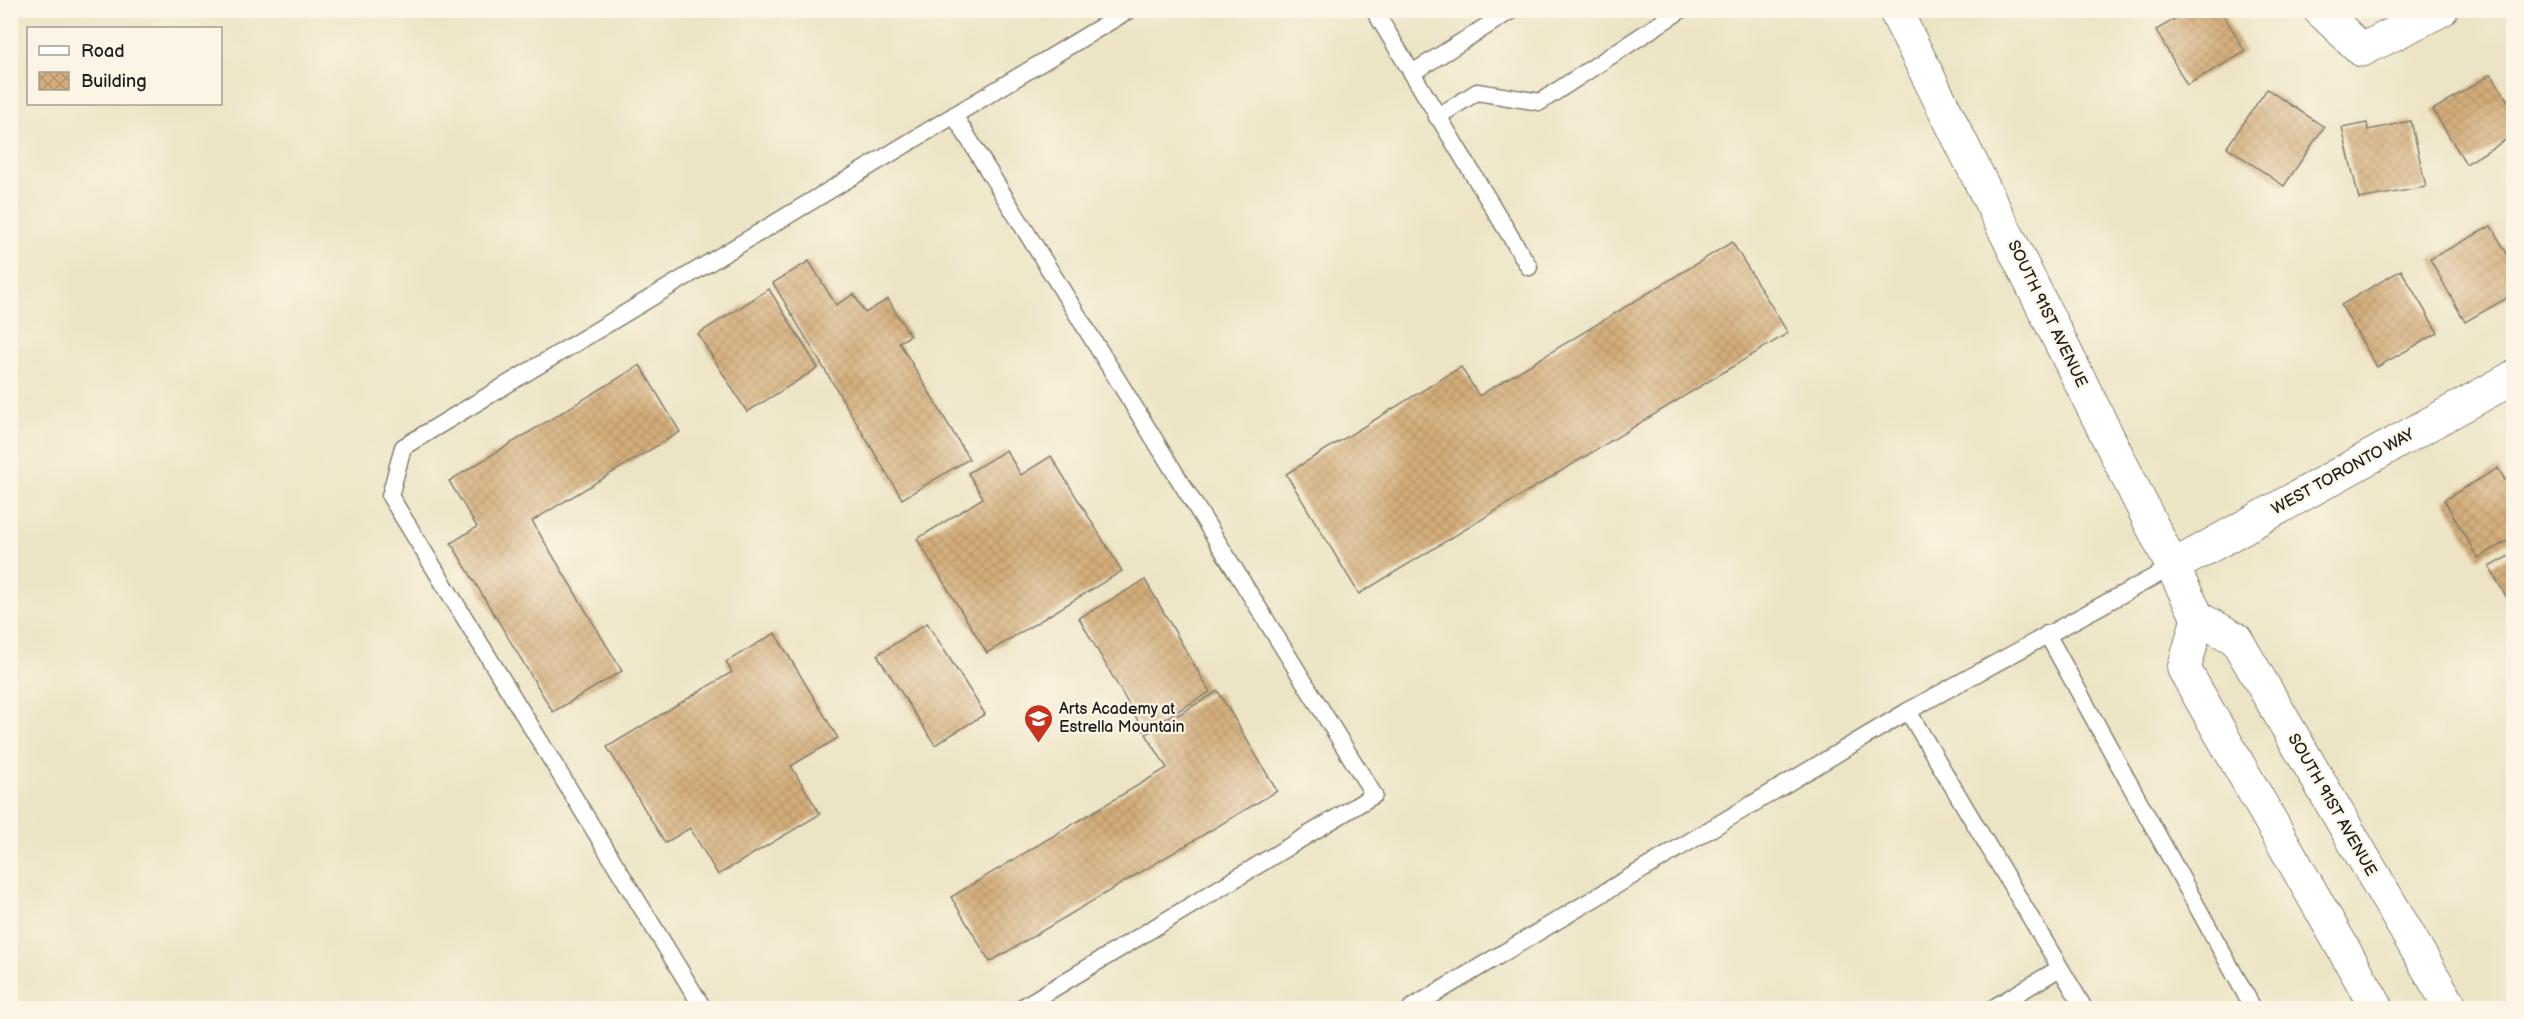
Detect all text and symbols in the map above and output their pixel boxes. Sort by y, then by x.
legend [27,27,222,105]
text: Road [81,41,125,62]
text: Building [81,71,147,92]
street label: SOUTH 91ST AVENUE [2003,237,2091,391]
street label: WEST TORONTO WAY [2269,425,2418,519]
place label: Arts Academy at Estrella Mountain [1059,700,1185,737]
school or university icon: Arts Academy at Estrella Mountain [1022,702,1054,744]
street label: SOUTH 91ST AVENUE [2283,730,2381,880]

